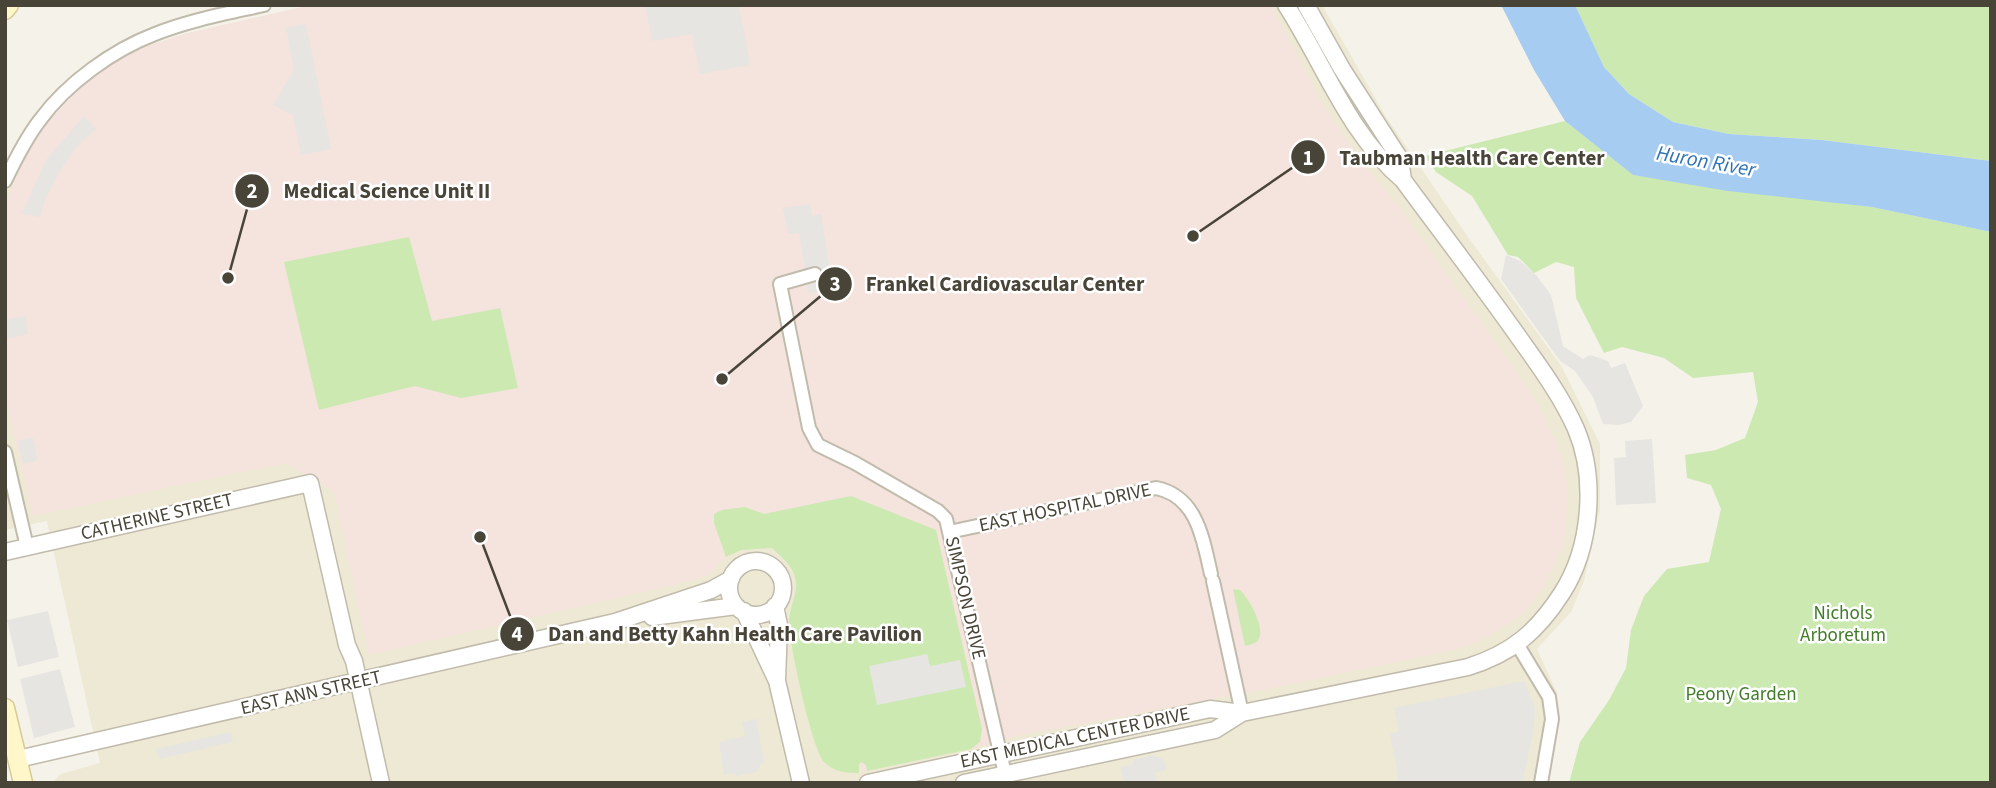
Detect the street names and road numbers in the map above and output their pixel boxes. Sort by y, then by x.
street label: EAST HOSPITAL DRIVE [977,477,1153,539]
street label: CATHERINE STREET [78,486,236,548]
street label: SIMPSON DRIVE [938,534,992,662]
street label: EAST ANN STREET [238,664,384,722]
street label: EAST MEDICAL CENTER DRIVE [958,700,1192,776]

